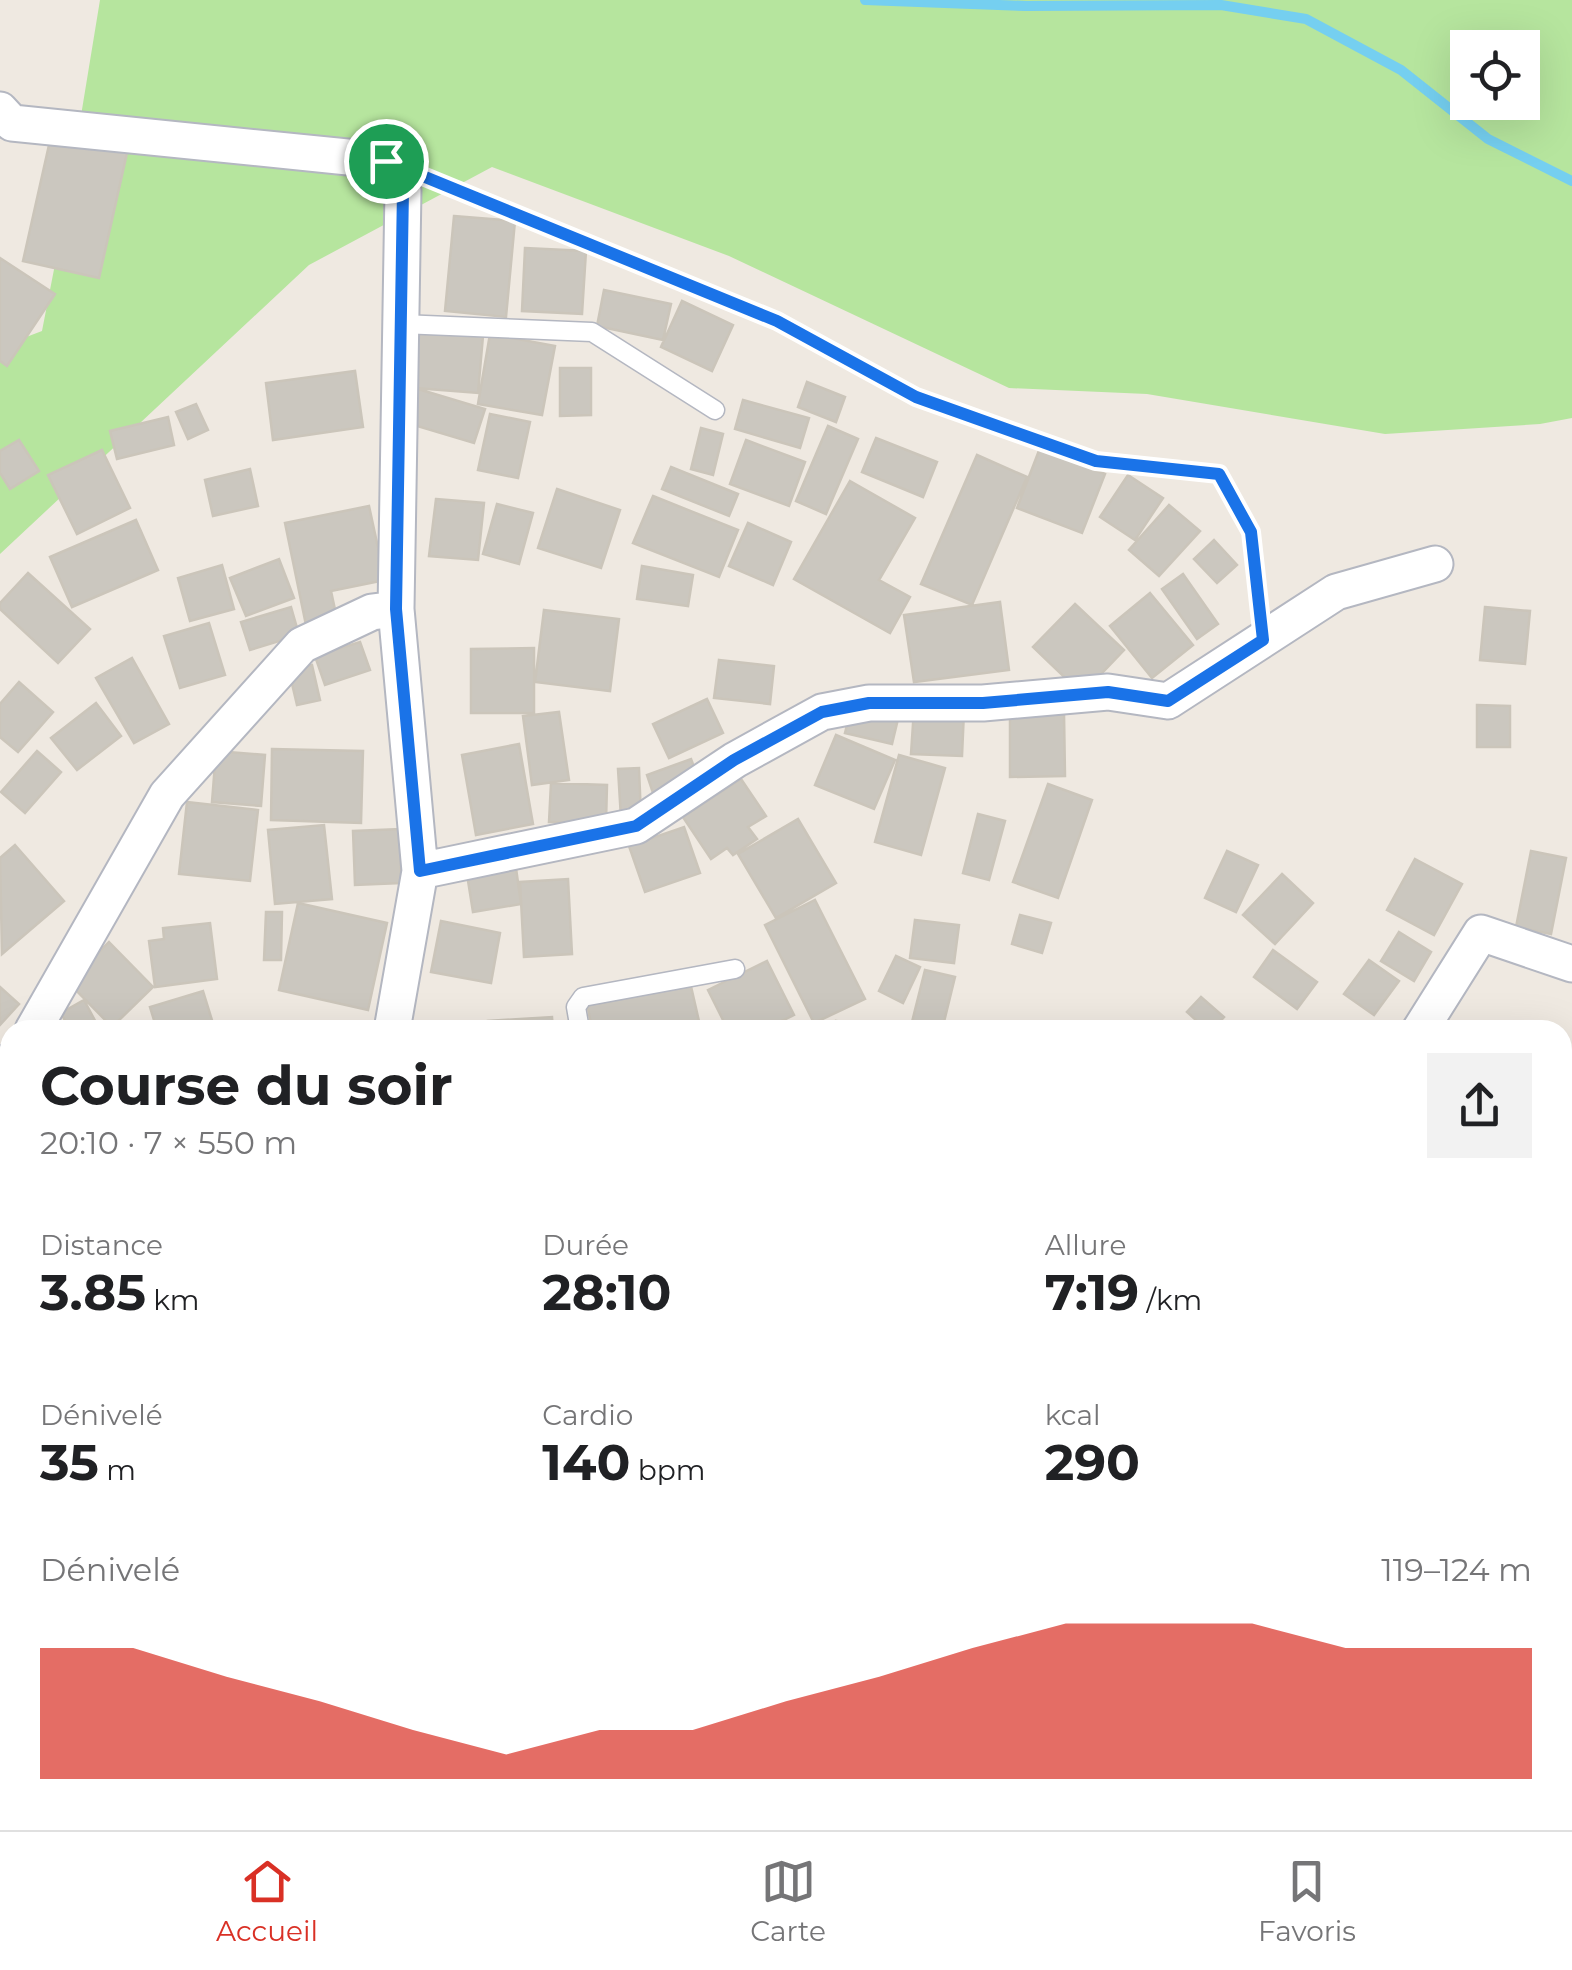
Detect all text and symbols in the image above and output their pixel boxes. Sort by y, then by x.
map controls [1450,30,1540,120]
button: locate [1450,30,1540,120]
pin [344,119,429,204]
icon: arrive [359,134,414,189]
text: Course du soir [40,1052,453,1119]
button: share [1427,1053,1532,1158]
text: 20:10 · 7 × 550 m [40,1123,297,1162]
text: Distance [40,1228,163,1262]
text: Durée [542,1228,629,1262]
text: Allure [1045,1228,1126,1262]
text: 3.85 [40,1262,146,1323]
text: 28:10 [542,1262,671,1323]
text: 7:19 [1045,1262,1139,1323]
text: km [146,1283,200,1317]
text: /km [1139,1283,1202,1317]
text: Dénivelé [40,1398,163,1432]
text: Cardio [542,1398,633,1432]
text: kcal [1045,1398,1101,1432]
text: 35 [40,1432,99,1493]
text: 140 [542,1432,630,1493]
text: 290 [1045,1432,1140,1493]
text: m [99,1453,136,1487]
text: bpm [630,1453,705,1487]
text: Dénivelé [40,1550,180,1589]
text: 119–124 m [1381,1550,1532,1589]
tab: Accueil [216,1854,318,1948]
tab: Carte [750,1854,826,1948]
tab: Favoris [1258,1854,1356,1948]

